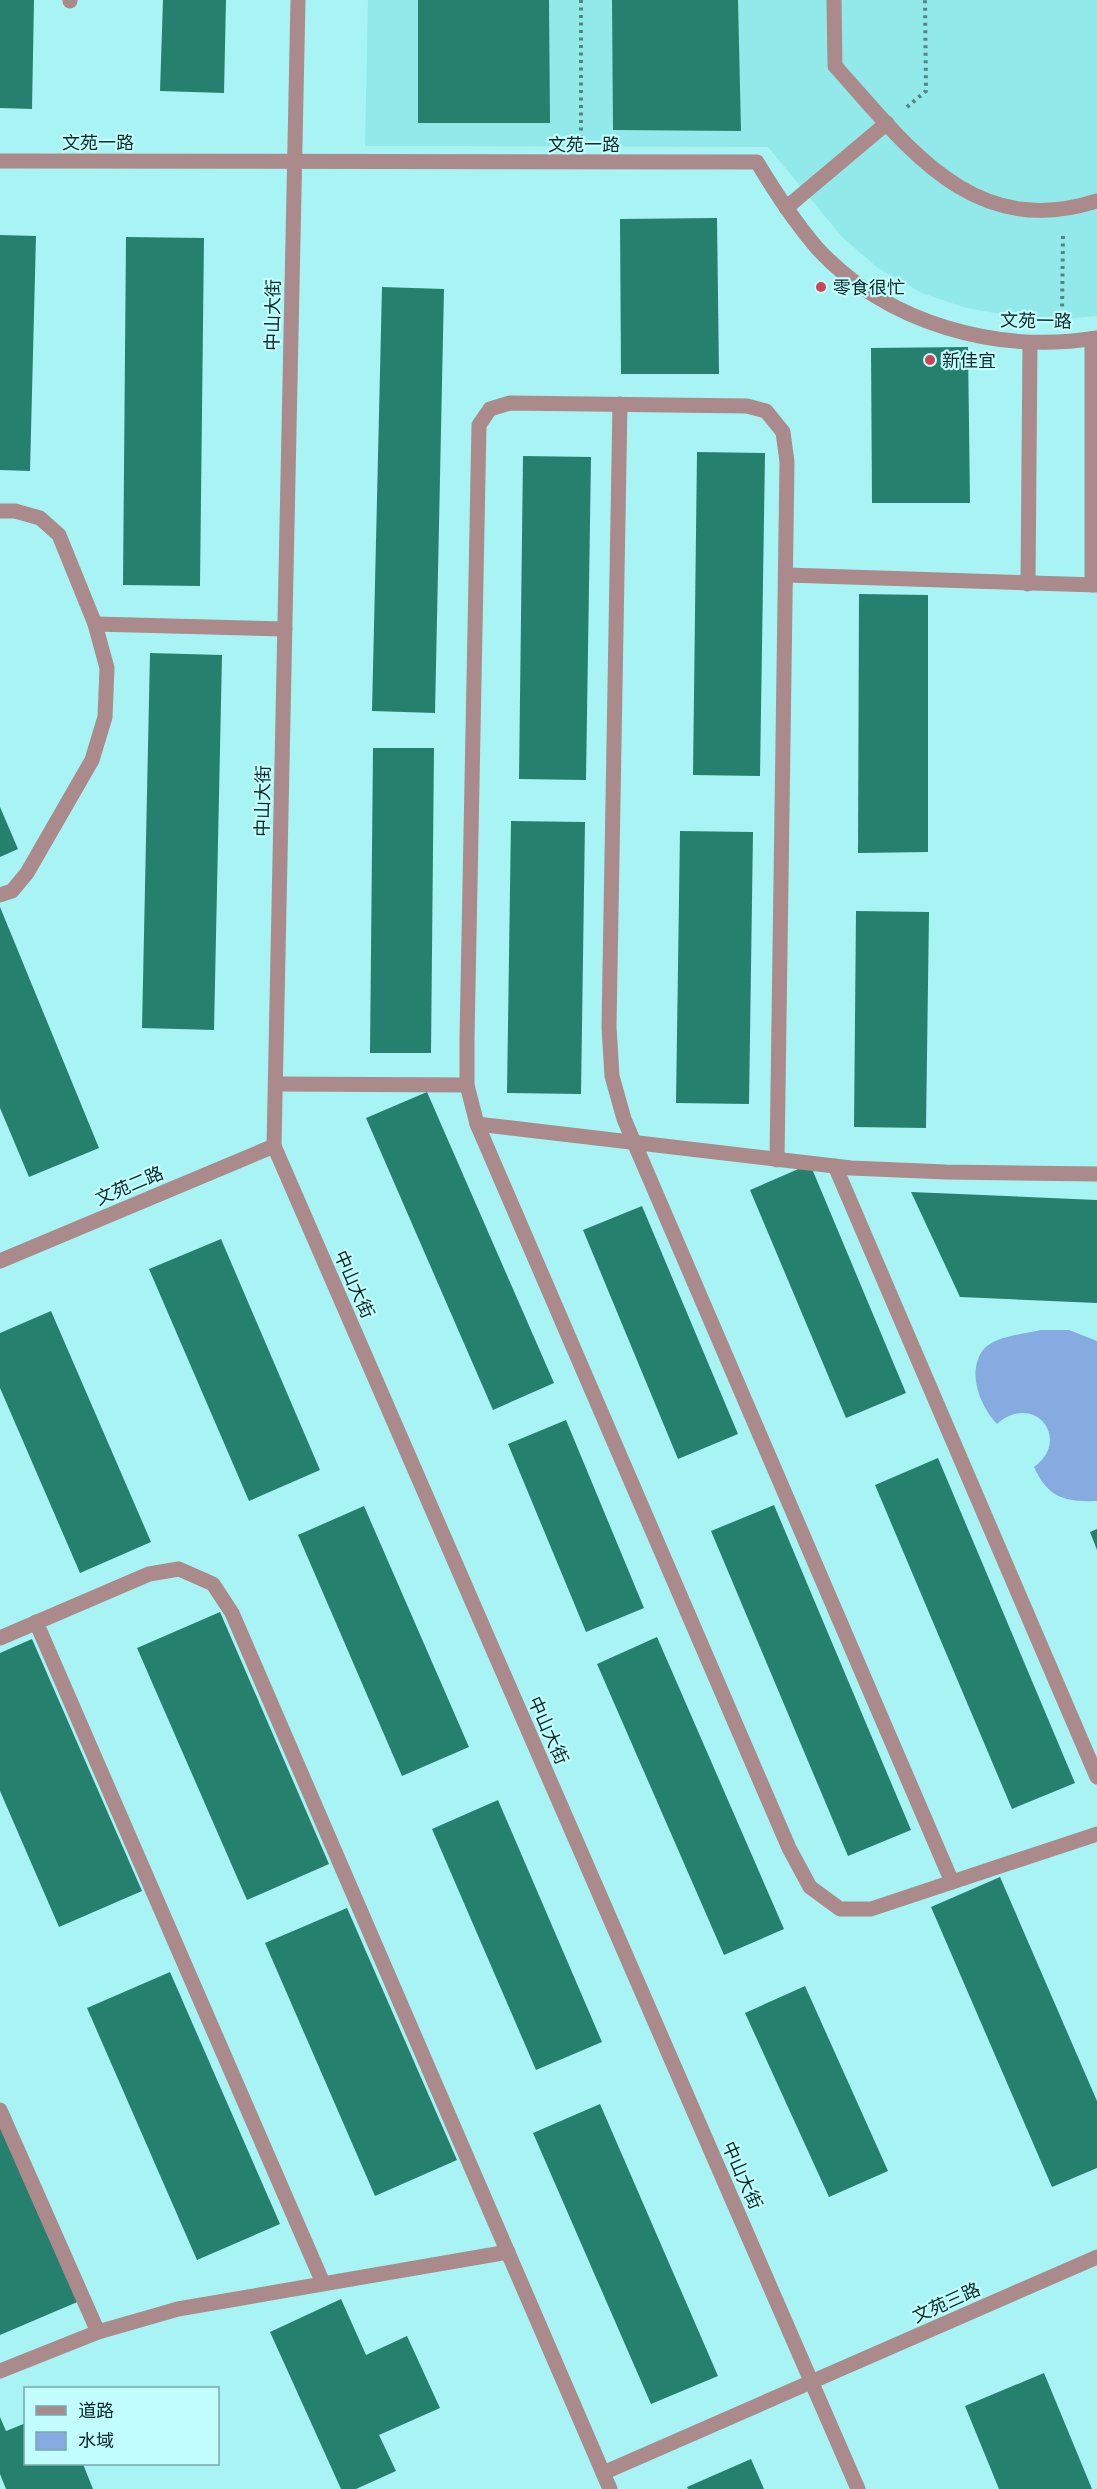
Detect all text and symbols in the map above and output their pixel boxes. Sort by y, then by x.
street label: 文苑一路 [62,132,134,152]
street label: 文苑一路 [548,134,620,154]
place label: 零食很忙 [833,277,905,297]
street label: 中山大街 [261,279,283,351]
marker: 零食很忙 [814,280,828,294]
street label: 文苑一路 [1000,309,1072,331]
place label: 新佳宜 [942,350,996,370]
marker: 新佳宜 [923,353,937,367]
street label: 中山大街 [251,765,273,837]
street label: 文苑二路 [92,1162,166,1208]
street label: 中山大街 [331,1247,379,1321]
street label: 中山大街 [525,1693,573,1767]
street label: 中山大街 [719,2138,767,2212]
street label: 文苑三路 [909,2278,983,2326]
legend [24,2387,219,2465]
text: 道路 [78,2400,114,2420]
text: 水域 [78,2430,114,2450]

